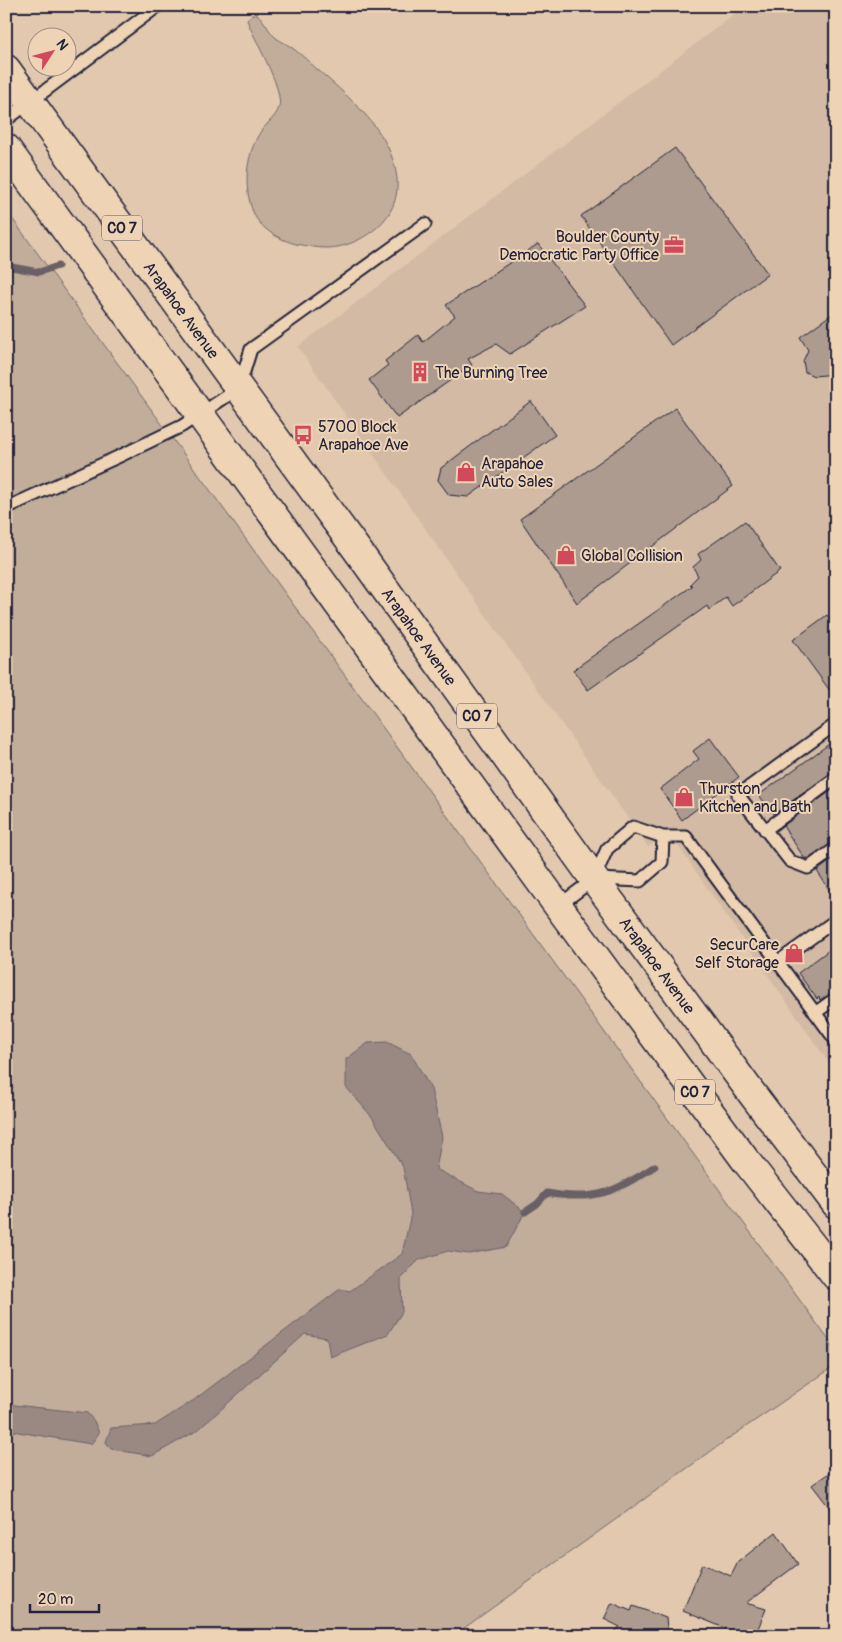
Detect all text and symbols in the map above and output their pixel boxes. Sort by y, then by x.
north arrow [28,28,78,78]
text: N [52,36,72,53]
road number: CO 7 [102,216,142,240]
place label: Boulder County Democratic Party Office [499,227,659,265]
office icon: Boulder County Democratic Party Office [663,234,685,256]
street label: Arapahoe Avenue [139,258,223,363]
building icon: The Burning Tree [409,361,431,383]
place label: The Burning Tree [435,363,548,383]
place label: 5700 Block Arapahoe Ave [318,417,409,455]
bus stop icon: 5700 Block Arapahoe Ave [292,424,314,446]
place label: Arapahoe Auto Sales [481,454,553,492]
shop icon: Arapahoe Auto Sales [455,461,477,483]
shop icon: Global Collision [555,544,577,566]
place label: Global Collision [581,546,683,566]
street label: Arapahoe Avenue [377,584,460,690]
road number: CO 7 [457,704,497,728]
place label: Thurston Kitchen and Bath [699,779,811,817]
shop icon: Thurston Kitchen and Bath [673,786,695,808]
street label: Arapahoe Avenue [614,913,699,1018]
place label: SecurCare Self Storage [695,935,779,973]
shop icon: SecurCare Self Storage [783,942,805,964]
road number: CO 7 [675,1080,715,1104]
scale bar [30,1582,99,1614]
text: 20 m [38,1590,73,1609]

